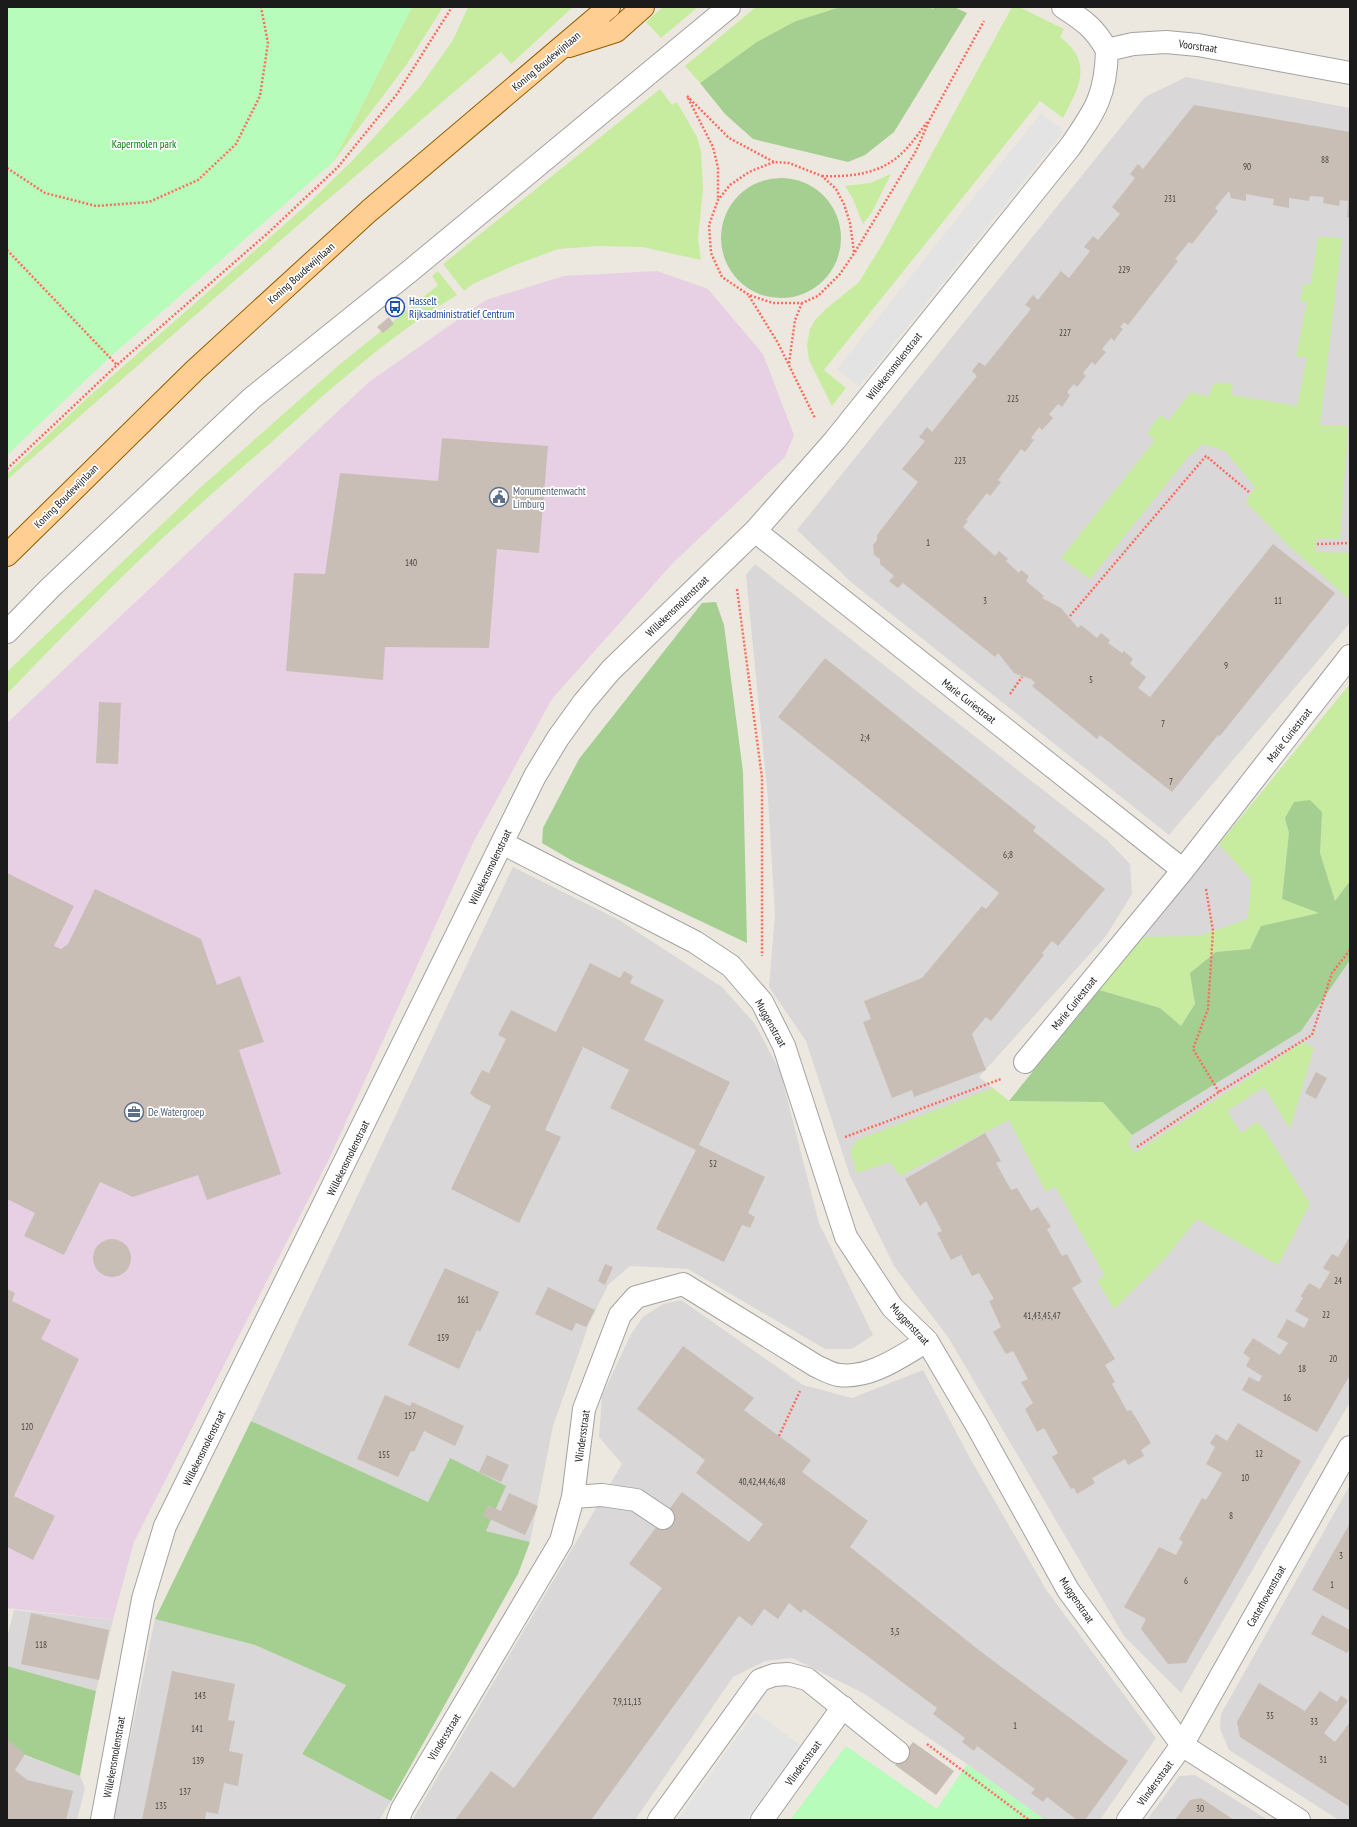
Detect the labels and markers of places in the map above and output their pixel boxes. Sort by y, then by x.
place label: Hasselt Rijksadministratief Centrum [409,294,514,321]
bus stop icon: Hasselt Rijksadministratief Centrum [384,296,406,318]
place label: Monumentenwacht Limburg [513,484,586,511]
public building icon: Monumentenwacht Limburg [488,486,510,508]
office icon: De Watergroep [123,1101,145,1123]
place label: De Watergroep [148,1105,204,1119]

